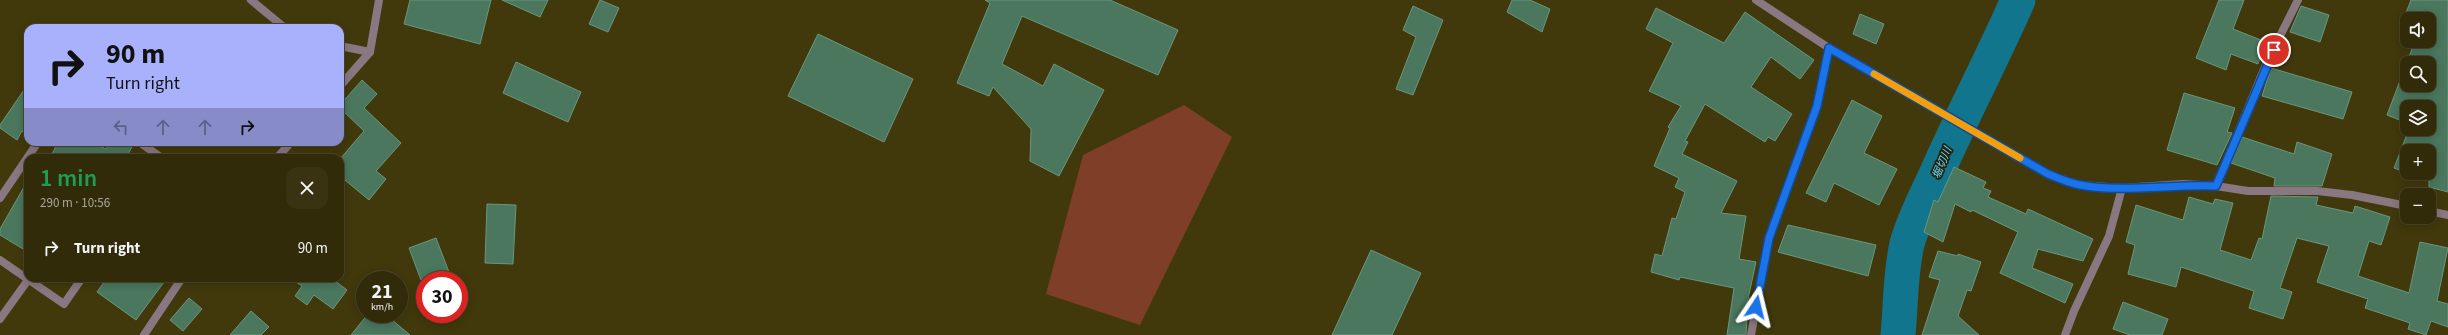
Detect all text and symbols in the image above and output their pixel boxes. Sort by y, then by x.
map controls [2400,12,2436,224]
button: sound [2400,12,2436,48]
pin [2257,33,2291,67]
text: 90 m [106,34,165,74]
icon: arrive [2263,39,2285,61]
icon: right [40,40,92,92]
button: search [2400,56,2436,92]
text: Turn right [106,71,180,96]
button: layers [2400,100,2436,136]
icon: left [110,116,132,138]
icon: ahead [152,116,174,138]
icon: ahead [194,116,216,138]
icon: right [236,116,258,138]
water label: 堀切川 [1929,144,1956,181]
button: + [2400,144,2436,180]
text: 1 min [40,161,97,196]
button: close [286,167,328,209]
button: − [2400,188,2436,224]
text: 290 m · 10:56 [40,194,110,212]
icon: right [40,237,62,259]
text: Turn right [74,238,140,259]
text: 90 m [298,238,328,259]
speed limit sign: 30 [416,271,468,323]
text: 21 [371,278,393,306]
position arrow [1735,286,1777,328]
text: km/h [371,300,393,314]

